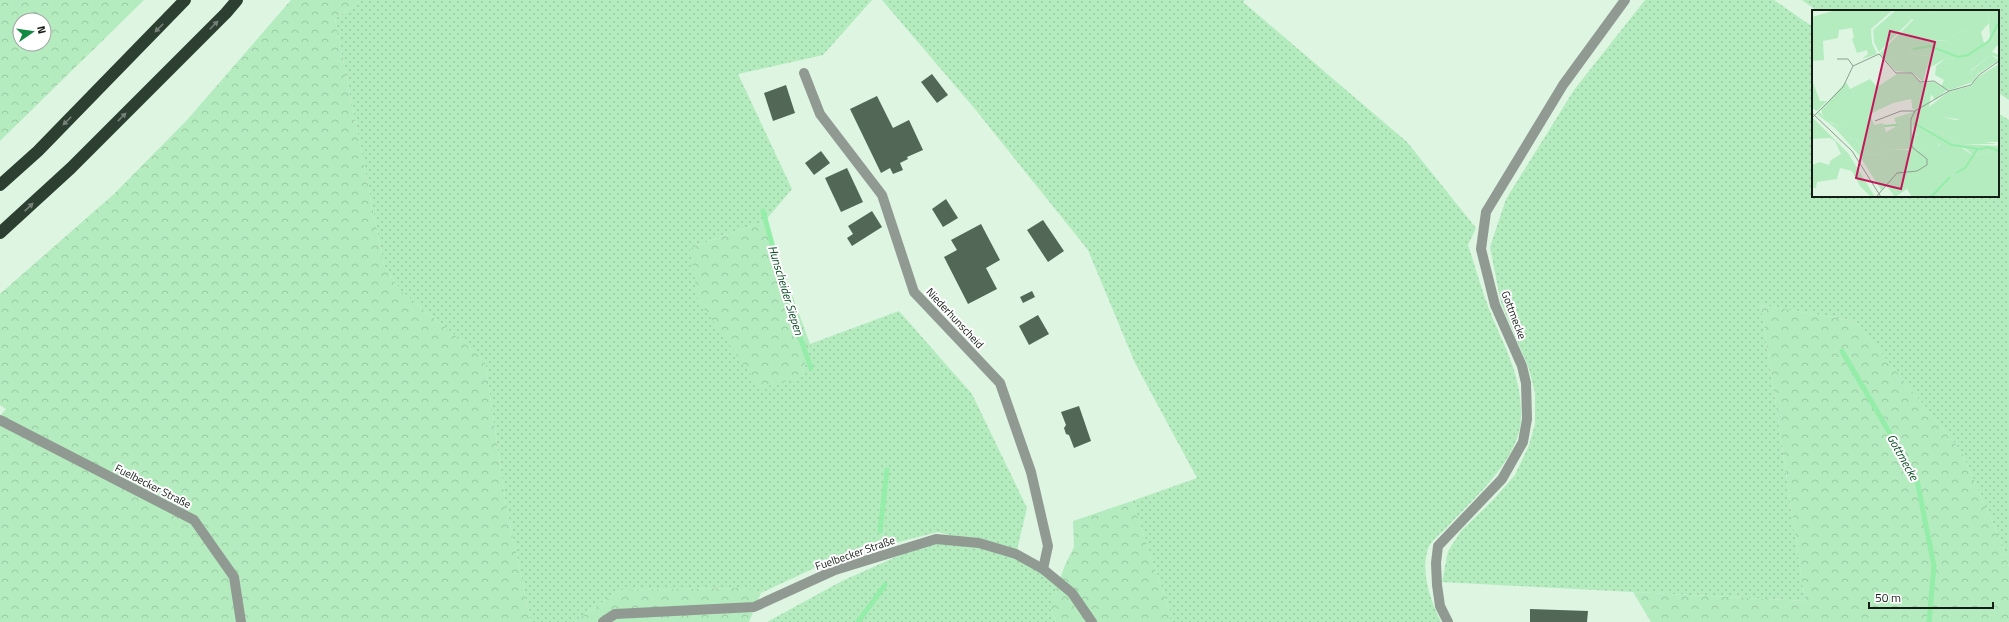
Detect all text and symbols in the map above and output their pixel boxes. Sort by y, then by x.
inset map [1812,10,1999,197]
north arrow [12,12,52,52]
one-way arrow [209,20,219,30]
one-way arrow [154,23,163,33]
text: N [33,24,50,35]
one-way arrow [117,112,127,121]
one-way arrow [62,116,72,126]
one-way arrow [23,202,34,211]
water label: Hunscheider Siepen [763,243,809,338]
street label: Niederhunscheid [923,284,988,352]
street label: Gottmecke [1497,289,1531,342]
water label: Gottmecke [1882,430,1924,485]
street label: Fuelbecker Straße [112,460,194,512]
street label: Fuelbecker Straße [813,532,897,574]
scale bar [1869,584,1993,610]
text: 50 m [1875,588,1901,607]

